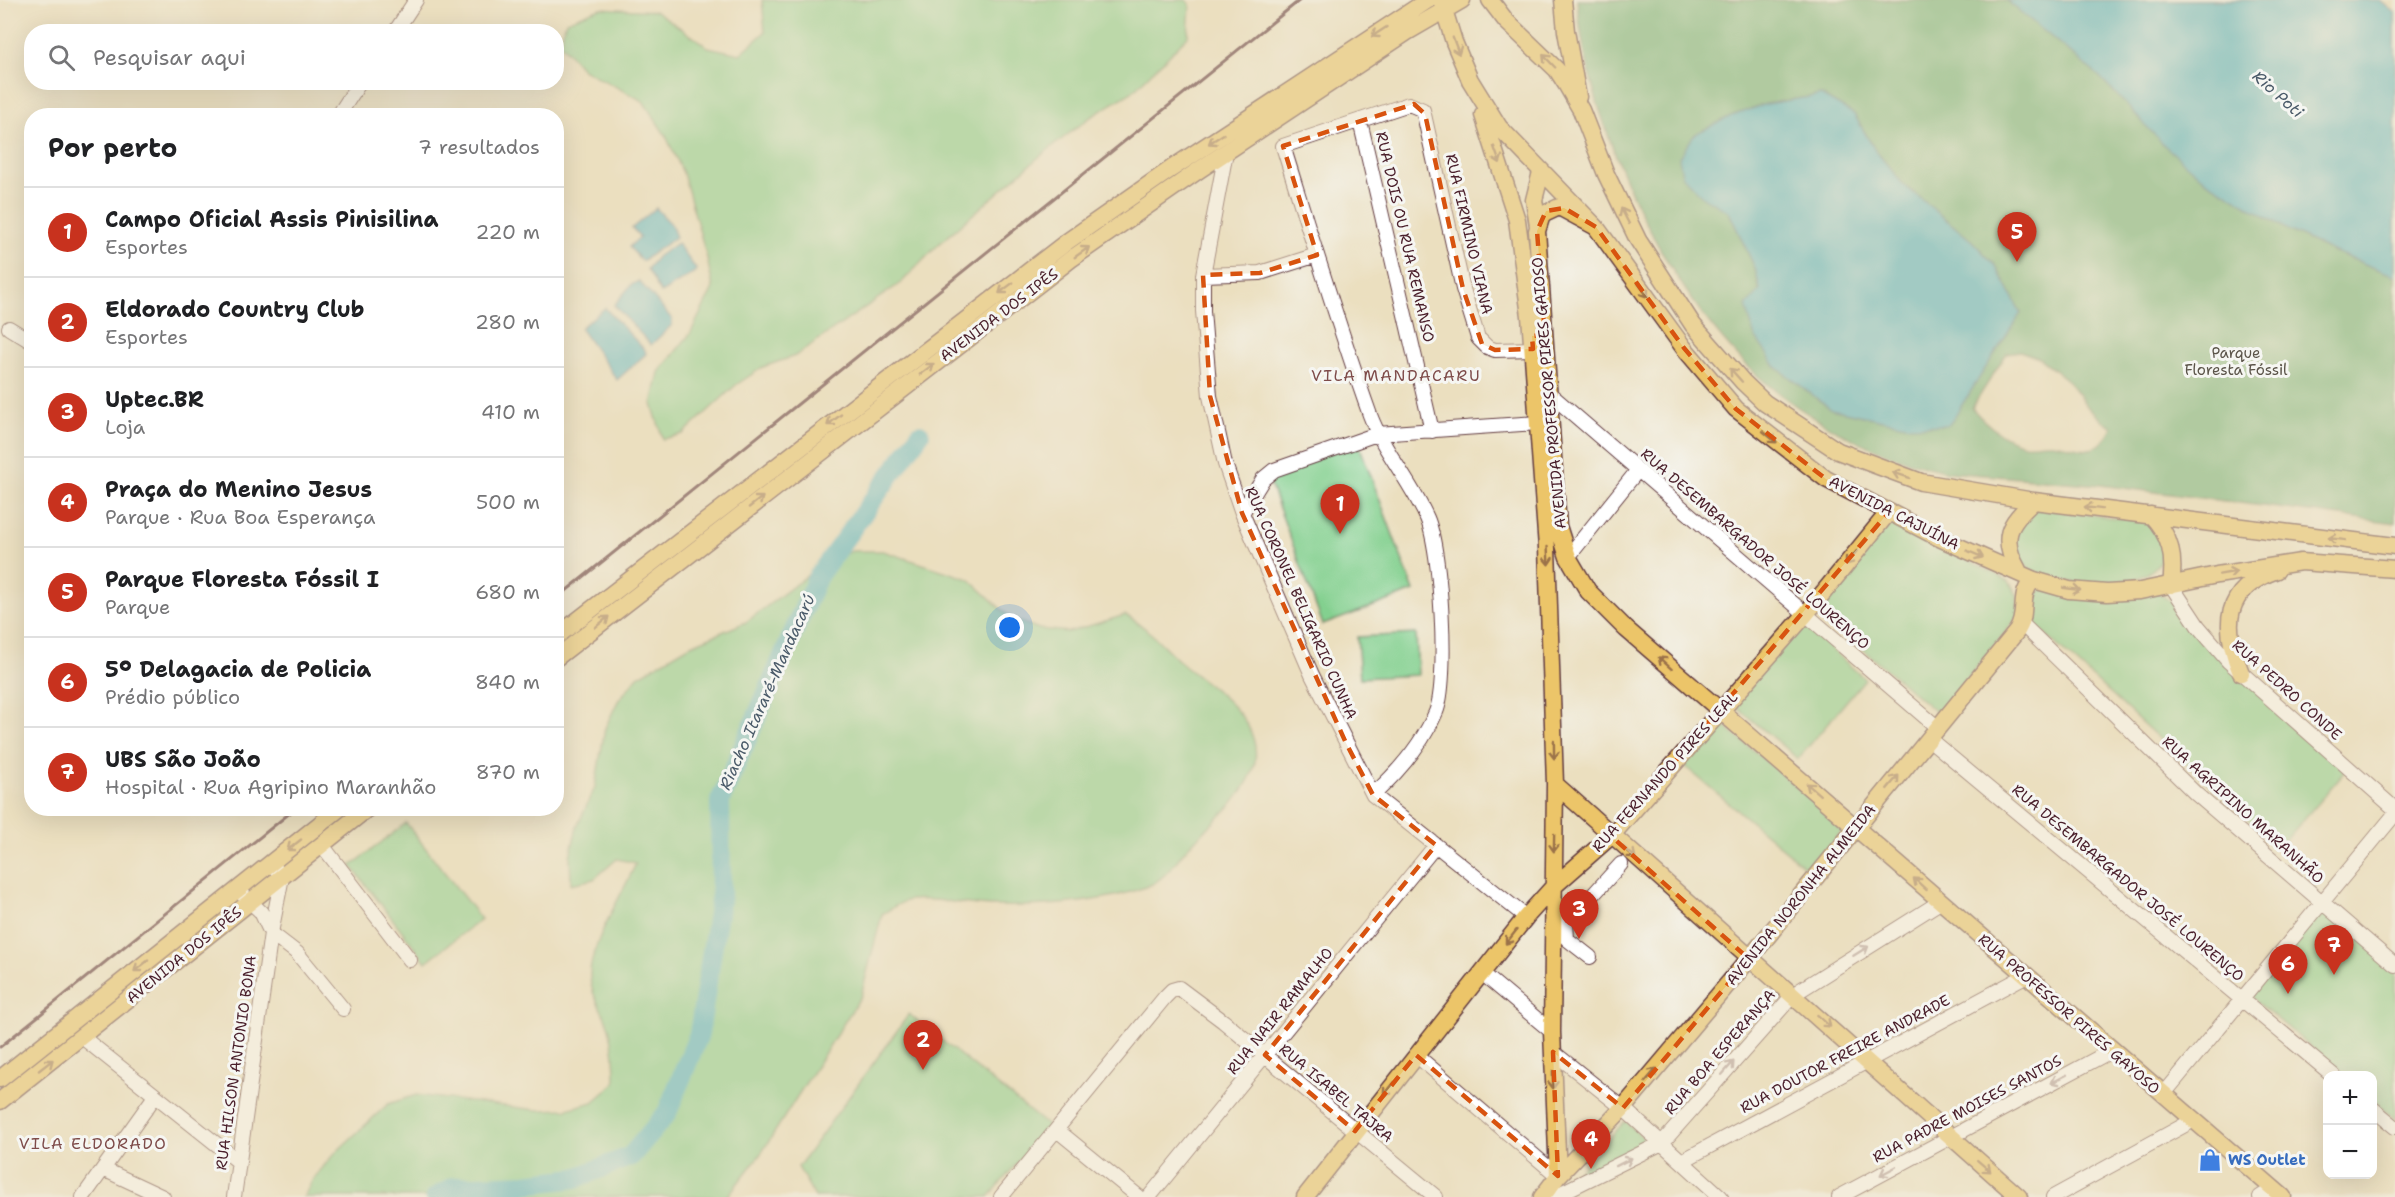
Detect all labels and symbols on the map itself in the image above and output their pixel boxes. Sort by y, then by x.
one-way arrow [1372,26,1388,38]
one-way arrow [1451,36,1462,55]
one-way arrow [1541,54,1556,69]
water label: Rio Poti [2248,66,2308,123]
street label: RUA DOIS OU RUA REMANSO [1371,130,1439,344]
one-way arrow [1209,133,1225,145]
one-way arrow [1492,145,1503,164]
street label: RUA FIRMINO VIANA [1441,152,1497,316]
one-way arrow [1619,207,1630,225]
pin: 5 [1998,212,2036,262]
one-way arrow [1074,246,1090,258]
street label: AVENIDA PROFESSOR PIRES GAIOSO [1527,256,1571,530]
street label: AVENIDA DOS IPÊS [935,263,1062,366]
one-way arrow [998,282,1014,294]
one-way arrow [1637,282,1649,298]
park label: Parque Floresta Fóssil [2184,343,2288,380]
one-way arrow [918,363,934,376]
district label: VILA MANDACARU [1311,365,1481,386]
one-way arrow [1729,368,1743,383]
one-way arrow [827,413,843,426]
one-way arrow [1762,431,1778,444]
street label: RUA DESEMBARGADOR JOSÉ LOURENÇO [1636,443,1874,654]
one-way arrow [1892,469,1911,480]
street label: AVENIDA CAJUÍNA [1825,471,1963,555]
street label: RUA CORONEL BELIGARIO CUNHA [1240,483,1362,723]
pin: 1 [1320,484,1360,534]
one-way arrow [748,495,764,508]
one-way arrow [2083,502,2103,513]
one-way arrow [2328,533,2347,544]
one-way arrow [1542,545,1553,565]
one-way arrow [1966,548,1984,560]
one-way arrow [1845,550,1858,566]
one-way arrow [2218,567,2237,578]
one-way arrow [2062,584,2082,595]
water label: Riacho Itararé-Mandacarú [714,591,820,793]
your location [995,613,1024,642]
one-way arrow [594,615,610,628]
street label: RUA PEDRO CONDE [2228,635,2346,745]
one-way arrow [1658,656,1673,670]
street label: RUA FERNANDO PIRES LEAL [1588,688,1742,856]
street label: RUA AGRIPINO MARANHÃO [2158,730,2329,888]
one-way arrow [1548,740,1560,760]
one-way arrow [1887,774,1900,790]
street label: RUA DESEMBARGADOR JOSÉ LOURENÇO [2008,779,2249,986]
one-way arrow [1805,783,1821,796]
street label: AVENIDA NORONHA ALMEIDA [1722,800,1880,990]
one-way arrow [1548,832,1559,852]
one-way arrow [287,838,303,851]
one-way arrow [1621,845,1636,859]
one-way arrow [1913,877,1928,891]
pin: 3 [1560,890,1598,939]
street label: AVENIDA DOS IPÊS [121,901,246,1008]
pin: 7 [2314,926,2354,975]
one-way arrow [1504,928,1517,944]
street label: RUA PROFESSOR PIRES GAYOSO [1974,929,2164,1099]
street label: RUA NAIR RAMALHO [1223,943,1337,1079]
pin: 6 [2268,944,2308,994]
one-way arrow [1852,945,1869,957]
street label: RUA HILSON ANTONIO BONA [211,954,261,1172]
one-way arrow [134,959,150,972]
street label: RUA BOA ESPERANÇA [1660,985,1780,1119]
street label: RUA DOUTOR FREIRE ANDRADE [1737,990,1953,1118]
one-way arrow [1816,1014,1831,1028]
pin: 2 [904,1020,942,1070]
street label: RUA ISABEL TAJRA [1275,1039,1397,1147]
street label: RUA PADRE MOISES SANTOS [1869,1051,2065,1167]
one-way arrow [38,1059,54,1072]
one-way arrow [1721,1061,1735,1076]
one-way arrow [1644,1067,1657,1083]
one-way arrow [1548,1069,1559,1089]
one-way arrow [2051,1074,2069,1085]
one-way arrow [1383,1081,1396,1097]
pin: 4 [1572,1120,1610,1169]
district label: VILA ELDORADO [19,1133,167,1154]
shop icon: WS Outlet [2197,1147,2223,1173]
place label: WS Outlet [2228,1150,2306,1170]
one-way arrow [1615,1156,1633,1168]
one-way arrow [1976,1159,1991,1173]
one-way arrow [1879,1166,1897,1177]

